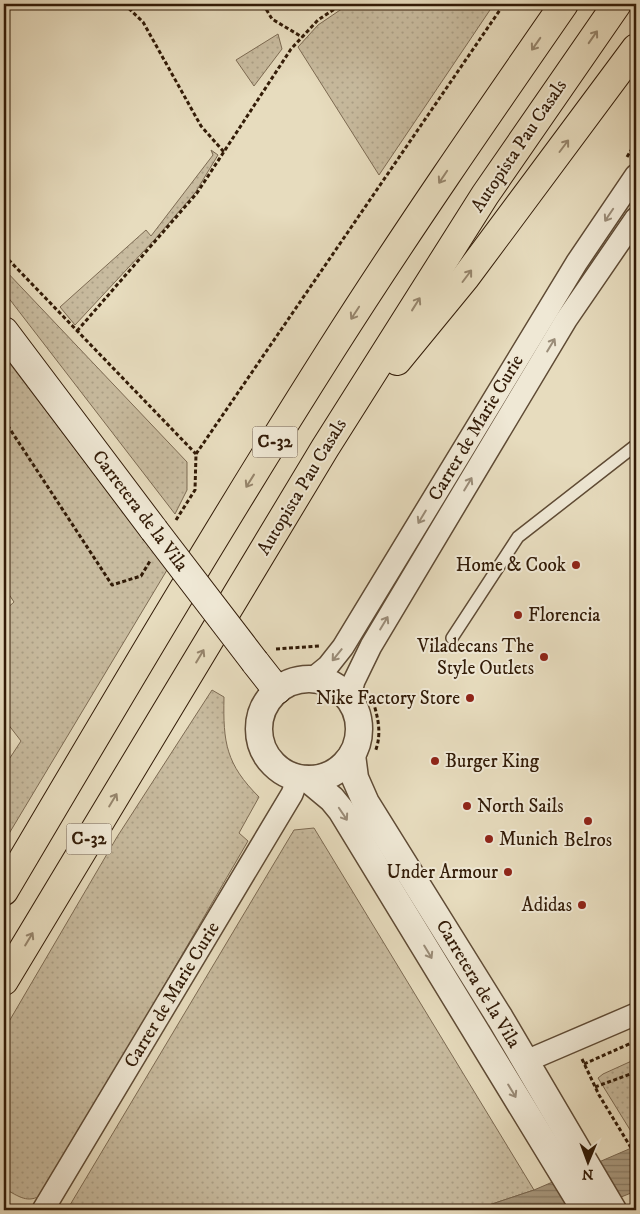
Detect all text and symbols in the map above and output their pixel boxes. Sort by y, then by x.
one-way arrow [588,30,598,44]
one-way arrow [531,37,541,51]
street label: Autopista Pau Casals [466,75,572,217]
one-way arrow [559,139,569,153]
one-way arrow [438,170,448,184]
one-way arrow [604,208,614,222]
one-way arrow [462,269,472,283]
one-way arrow [411,297,421,311]
one-way arrow [350,306,360,320]
one-way arrow [547,338,557,352]
street label: Carrer de Marie Curie [423,351,529,505]
street label: Autopista Pau Casals [252,415,352,559]
road number: C-32 [252,427,298,458]
street label: Carretera de la Vila [87,446,193,576]
one-way arrow [245,473,255,487]
one-way arrow [463,478,473,492]
one-way arrow [416,509,426,523]
place label: Home & Cook [456,554,567,577]
marker: Home & Cook [570,559,582,571]
place label: Florencia [528,604,600,627]
marker: Florencia [512,609,524,621]
one-way arrow [379,617,389,631]
place label: Viladecans The Style Outlets [416,635,534,680]
one-way arrow [331,648,342,661]
one-way arrow [195,649,205,663]
marker: Viladecans The Style Outlets [538,651,550,663]
place label: Nike Factory Store [316,687,460,710]
marker: Nike Factory Store [464,692,476,704]
place label: Burger King [445,750,540,773]
marker: Burger King [429,755,441,767]
one-way arrow [108,793,118,807]
place label: North Sails [477,795,564,818]
marker: North Sails [461,800,473,812]
one-way arrow [338,806,348,820]
marker: Belros [582,815,594,827]
road number: C-32 [66,824,112,854]
place label: Munich [499,828,558,851]
place label: Belros [564,829,612,852]
marker: Munich [483,833,495,845]
place label: Under Armour [387,861,498,884]
marker: Under Armour [502,866,514,878]
place label: Adidas [522,894,572,917]
marker: Adidas [576,899,588,911]
street label: Carretera de la Vila [431,916,525,1052]
street label: Carrer de Marie Curie [119,918,225,1072]
one-way arrow [24,933,34,947]
one-way arrow [423,944,433,958]
one-way arrow [508,1083,518,1097]
north arrow [562,1136,612,1186]
text: N [581,1165,594,1183]

